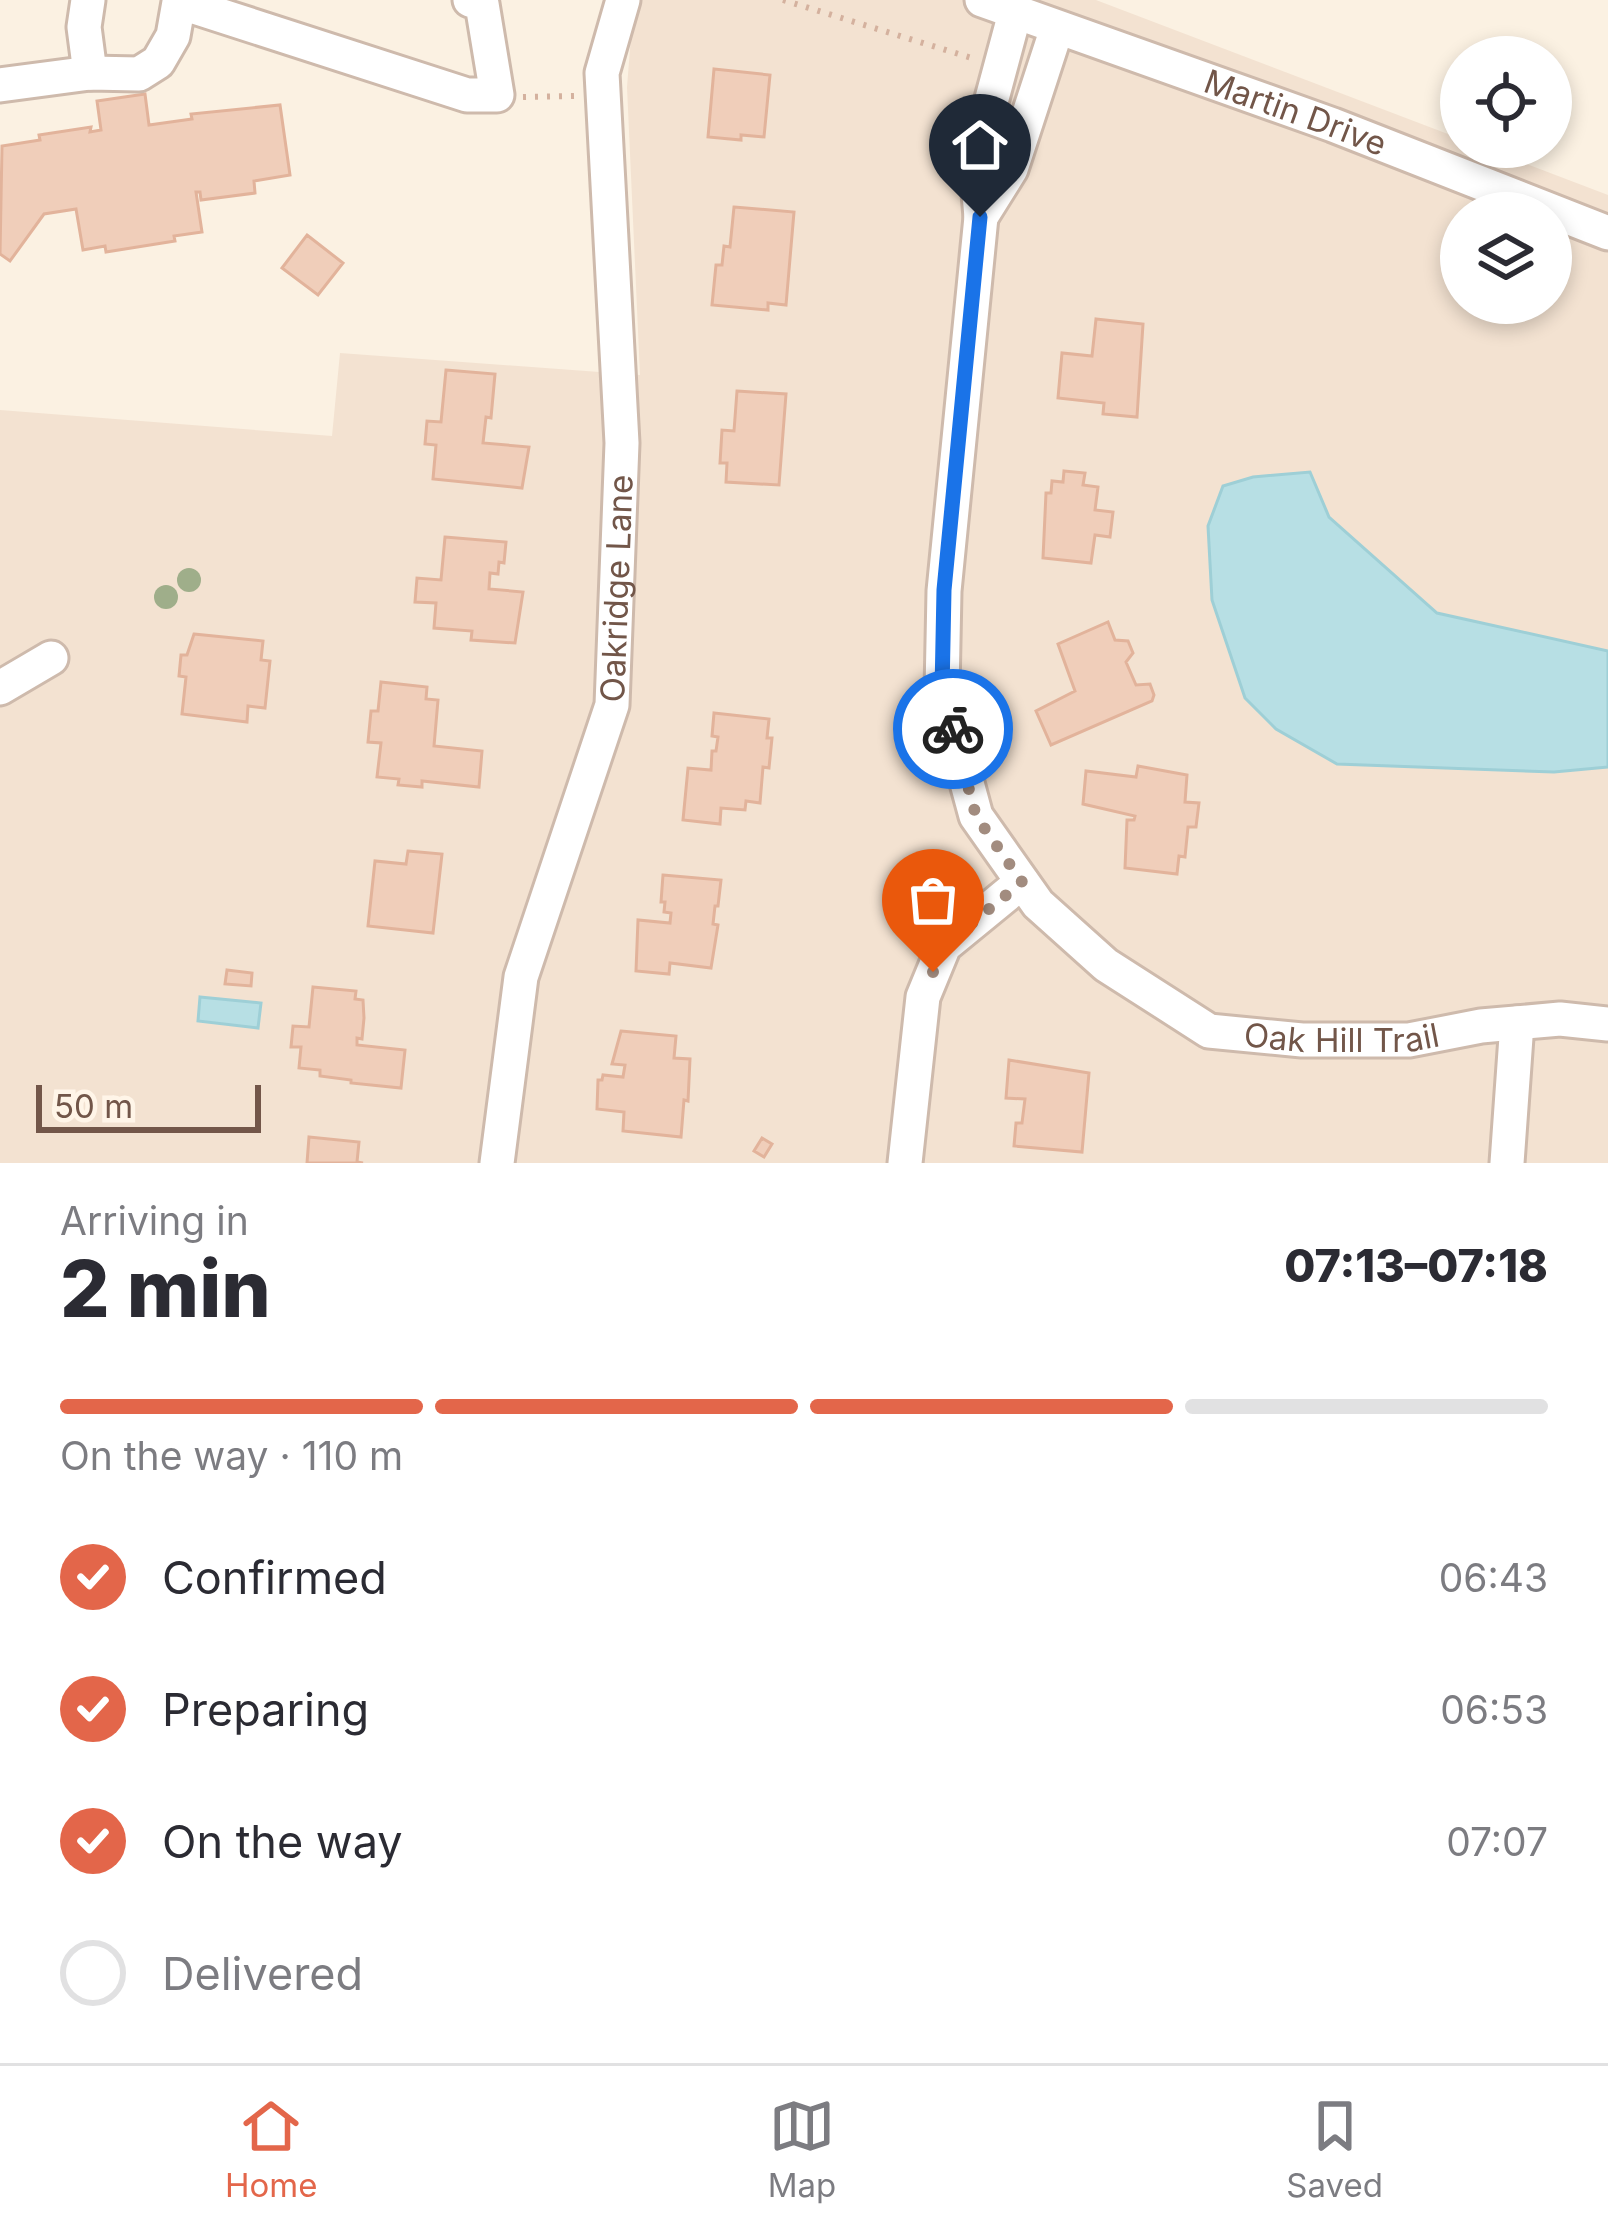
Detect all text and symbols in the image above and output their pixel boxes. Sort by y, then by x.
map controls [1440,36,1572,324]
button: locate [1440,36,1572,168]
street label: Martin Drive [1199,61,1392,164]
pin [929,94,1031,217]
icon: home [947,112,1013,178]
button: layers [1440,192,1572,324]
street label: Oakridge Lane [592,474,641,703]
courier [893,669,1013,789]
icon: bike [920,696,986,762]
pin [882,849,984,972]
icon: bag [900,867,966,933]
street label: Oak Hill Trail [1242,1014,1442,1060]
scale bar [36,1079,261,1132]
text: 50 m [54,1086,133,1126]
text: Arriving in [60,1197,249,1244]
text: 07:13–07:18 [1284,1238,1548,1293]
text: 2 min [60,1241,271,1336]
text: On the way · 110 m [60,1432,403,1479]
icon: check [60,1544,126,1610]
text: Confirmed [162,1550,387,1605]
text: 06:43 [1439,1554,1548,1601]
icon: check [60,1676,126,1742]
text: Preparing [162,1682,369,1737]
text: 06:53 [1440,1686,1548,1733]
icon: check [60,1808,126,1874]
text: On the way [162,1814,403,1869]
text: 07:07 [1446,1818,1548,1865]
text: Delivered [162,1946,363,2001]
tab: Home [225,2093,318,2205]
tab: Map [768,2093,836,2205]
tab: Saved [1286,2093,1383,2205]

